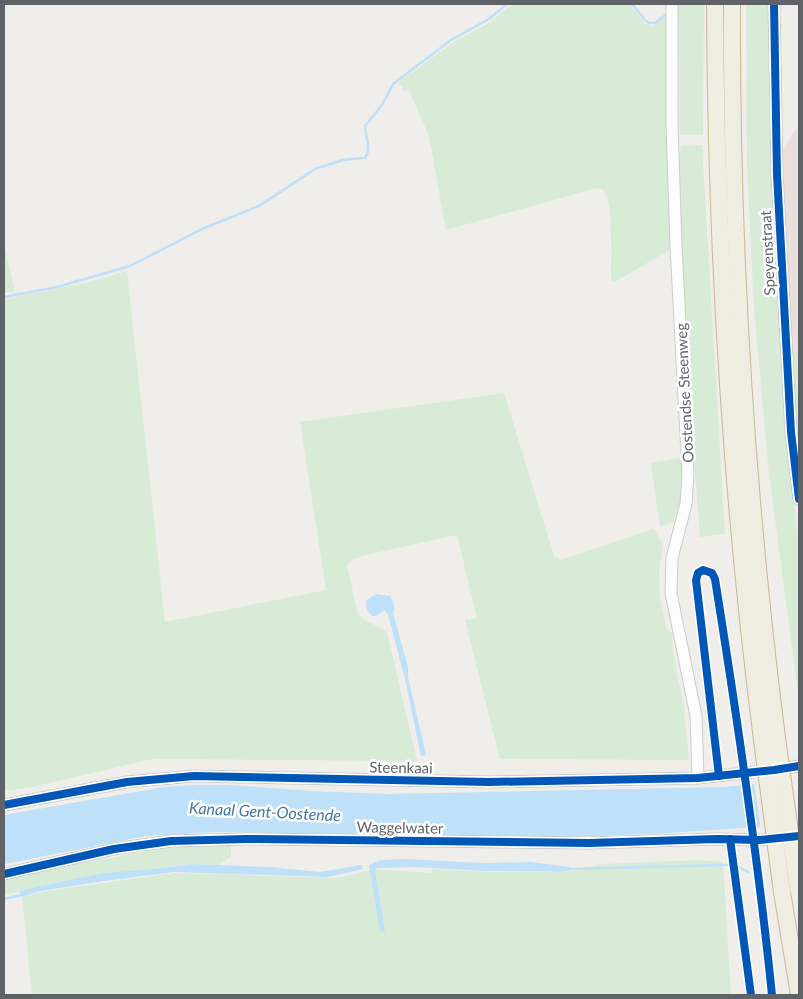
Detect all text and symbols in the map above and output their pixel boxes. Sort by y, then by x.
street label: Speyenstraat [756,209,778,296]
street label: Oostendse Steenweg [671,322,697,463]
street label: Steenkaai [369,757,433,777]
water label: Kanaal Gent-Oostende [189,798,342,824]
street label: Waggelwater [356,817,444,837]

